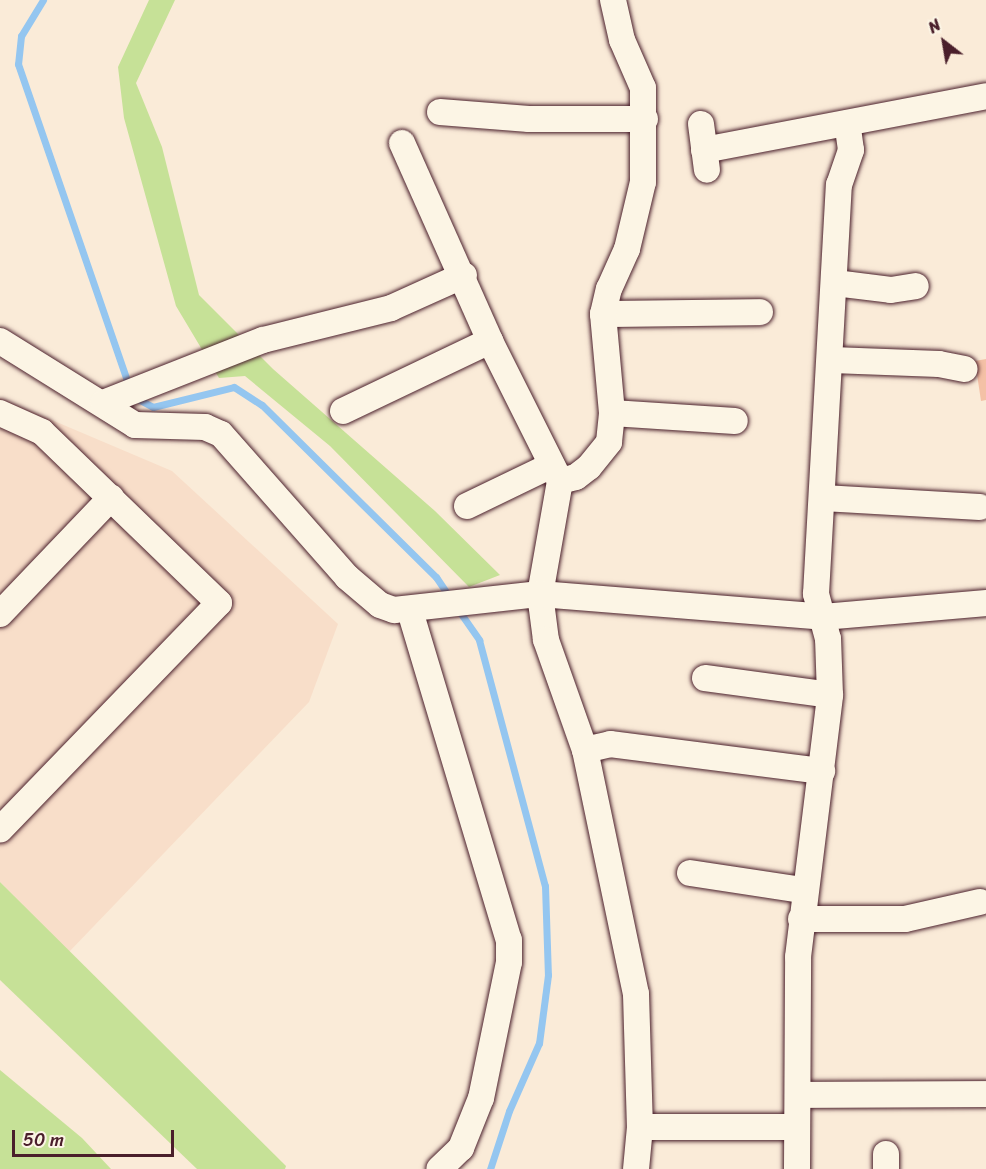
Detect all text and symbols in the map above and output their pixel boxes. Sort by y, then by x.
text: N [922,11,947,41]
north arrow [914,12,974,72]
scale bar [15,1118,177,1156]
text: 50 m [23,1124,64,1156]

